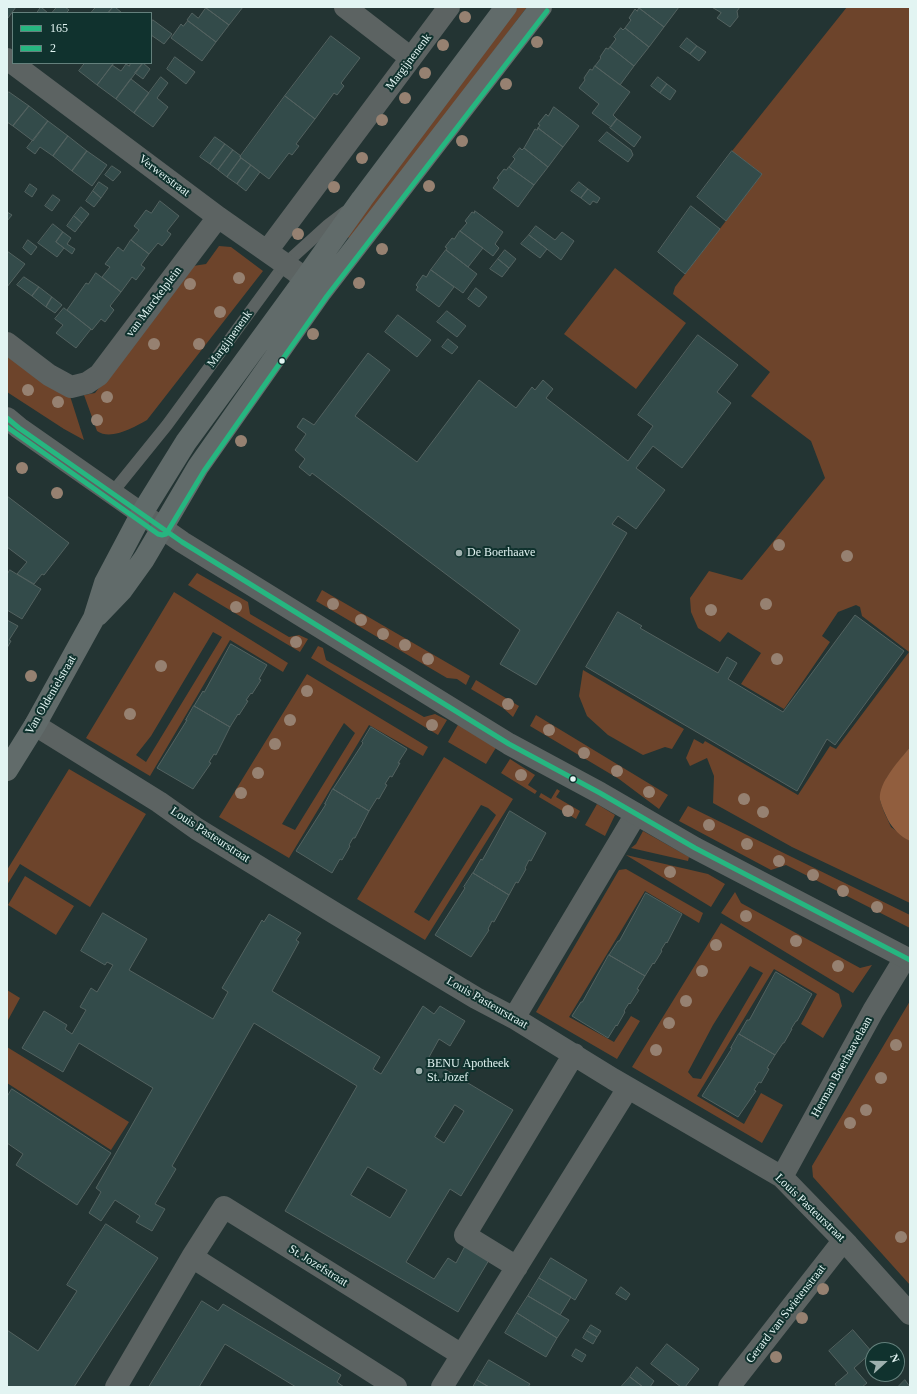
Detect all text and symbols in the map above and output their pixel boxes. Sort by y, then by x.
legend [12,12,152,64]
text: 165 [50,21,68,35]
street label: Margijnenenk [383,31,435,93]
text: 2 [50,41,56,55]
street label: Verwerstraat [135,152,193,200]
street label: van Marckelplein [123,264,185,340]
street label: Margijnenenk [204,308,256,370]
unlabelled marker [277,356,287,366]
place label: De Boerhaave [467,546,535,560]
marker: De Boerhaave [454,548,464,558]
street label: Van Oldenielstraat [23,653,79,737]
unlabelled marker [568,774,578,784]
street label: Louis Pasteurstraat [168,804,252,866]
street label: Louis Pasteurstraat [444,974,530,1032]
street label: Herman Boerhaavelaan [808,1014,876,1120]
place label: BENU Apotheek St. Jozef [427,1057,509,1085]
marker: BENU Apotheek St. Jozef [414,1066,424,1076]
street label: Louis Pasteurstraat [772,1171,848,1245]
street label: St. Jozefstraat [286,1242,350,1290]
street label: Gerard van Swietenstraat [743,1262,829,1366]
north arrow [865,1342,905,1382]
text: N [888,1352,902,1364]

